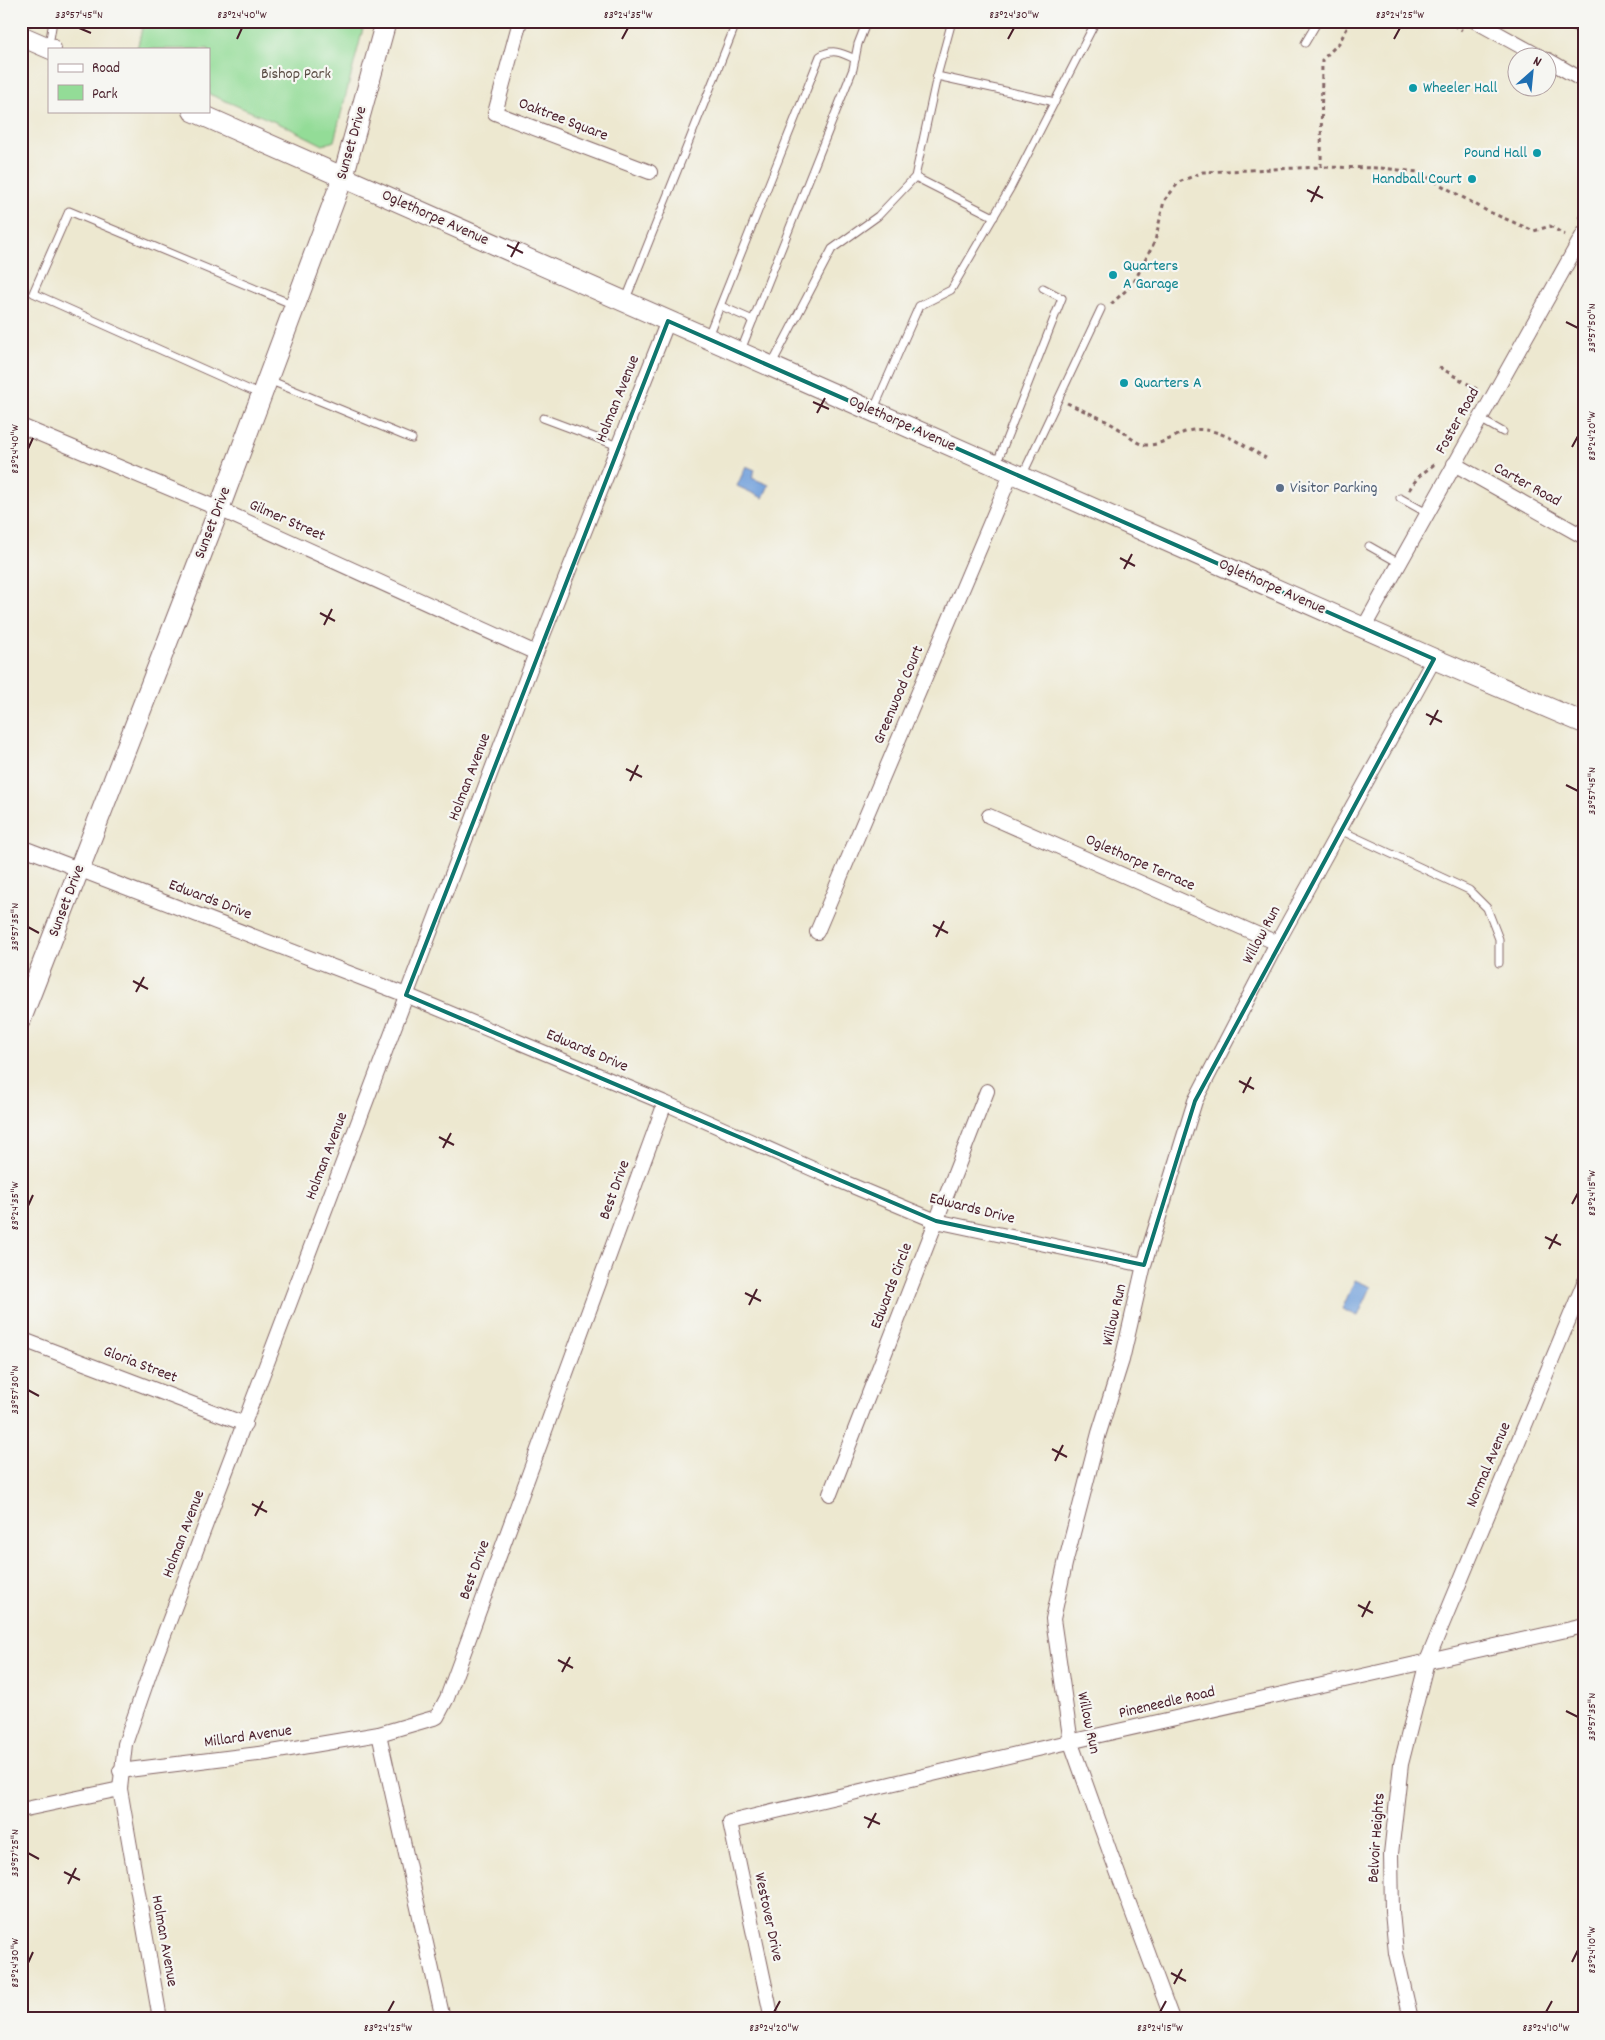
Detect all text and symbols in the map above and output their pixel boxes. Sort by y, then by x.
text: 33°57'45"N [55,7,103,24]
text: 83°24'40"W [217,7,267,24]
text: 83°24'35"W [604,7,652,24]
text: 83°24'30"W [989,7,1039,24]
text: 83°24'25"W [1376,7,1424,24]
legend [48,48,210,112]
north arrow [1508,48,1558,98]
text: N [1529,52,1545,73]
text: Road [92,58,120,80]
park label: Bishop Park [261,63,331,86]
place label: Wheeler Hall [1423,77,1498,100]
marker: Wheeler Hall [1407,82,1419,94]
text: Park [92,84,118,106]
street label: Oaktree Square [515,92,611,148]
street label: Sunset Drive [331,104,373,182]
place label: Pound Hall [1464,142,1527,165]
marker: Pound Hall [1531,147,1543,159]
place label: Handball Court [1372,168,1462,191]
marker: Handball Court [1466,173,1478,185]
street label: Oglethorpe Avenue [378,184,492,252]
place label: Quarters A Garage [1123,255,1179,296]
marker: Quarters A Garage [1107,269,1119,281]
text: 33°57'50"N [1584,303,1601,353]
street label: Holman Avenue [590,352,646,446]
place label: Quarters A [1134,372,1202,395]
marker: Quarters A [1118,377,1130,389]
street label: Foster Road [1430,383,1486,459]
street label: Oglethorpe Avenue [845,390,959,458]
text: 83°24'20"W [1584,411,1601,461]
text: 83°24'40"W [7,424,24,474]
street label: Carter Road [1489,457,1565,513]
place label: Visitor Parking [1290,477,1378,500]
marker: Visitor Parking [1274,482,1286,494]
street label: Sunset Drive [189,484,237,562]
street label: Gilmer Street [245,494,329,548]
street label: Oglethorpe Avenue [1215,553,1329,621]
street label: Greenwood Court [868,642,930,748]
street label: Holman Avenue [443,730,497,824]
text: 33°57'45"N [1584,767,1601,815]
street label: Oglethorpe Terrace [1082,829,1198,897]
street label: Sunset Drive [43,862,91,940]
street label: Edwards Drive [165,874,255,926]
street label: Willow Run [1237,902,1287,968]
text: 33°57'35"N [7,903,24,951]
street label: Edwards Drive [542,1023,632,1079]
street label: Holman Avenue [300,1109,354,1203]
street label: Best Drive [594,1157,636,1223]
text: 83°24'15"W [1584,1170,1601,1216]
text: 83°24'35"W [7,1182,24,1230]
street label: Edwards Drive [927,1187,1017,1231]
street label: Edwards Circle [865,1240,919,1332]
street label: Willow Run [1097,1282,1133,1348]
street label: Gloria Street [100,1340,181,1390]
text: 33°57'30"N [7,1365,24,1415]
street label: Normal Avenue [1461,1419,1517,1511]
street label: Holman Avenue [157,1487,211,1581]
street label: Best Drive [454,1537,496,1603]
street label: Pineneedle Road [1117,1681,1217,1725]
street label: Willow Run [1070,1690,1106,1756]
text: 33°57'35"N [1584,1693,1601,1741]
street label: Millard Avenue [203,1719,293,1755]
street label: Belvoir Heights [1362,1792,1392,1884]
text: 33°57'25"N [7,1829,24,1877]
street label: Westover Drive [747,1871,789,1963]
street label: Holman Avenue [145,1893,183,1989]
text: 83°24'10"W [1584,1926,1601,1973]
text: 83°24'30"W [7,1938,24,1988]
text: 83°24'25"W [364,2020,412,2037]
text: 83°24'20"W [749,2020,799,2037]
text: 83°24'15"W [1137,2020,1183,2037]
text: 83°24'10"W [1523,2020,1570,2037]

